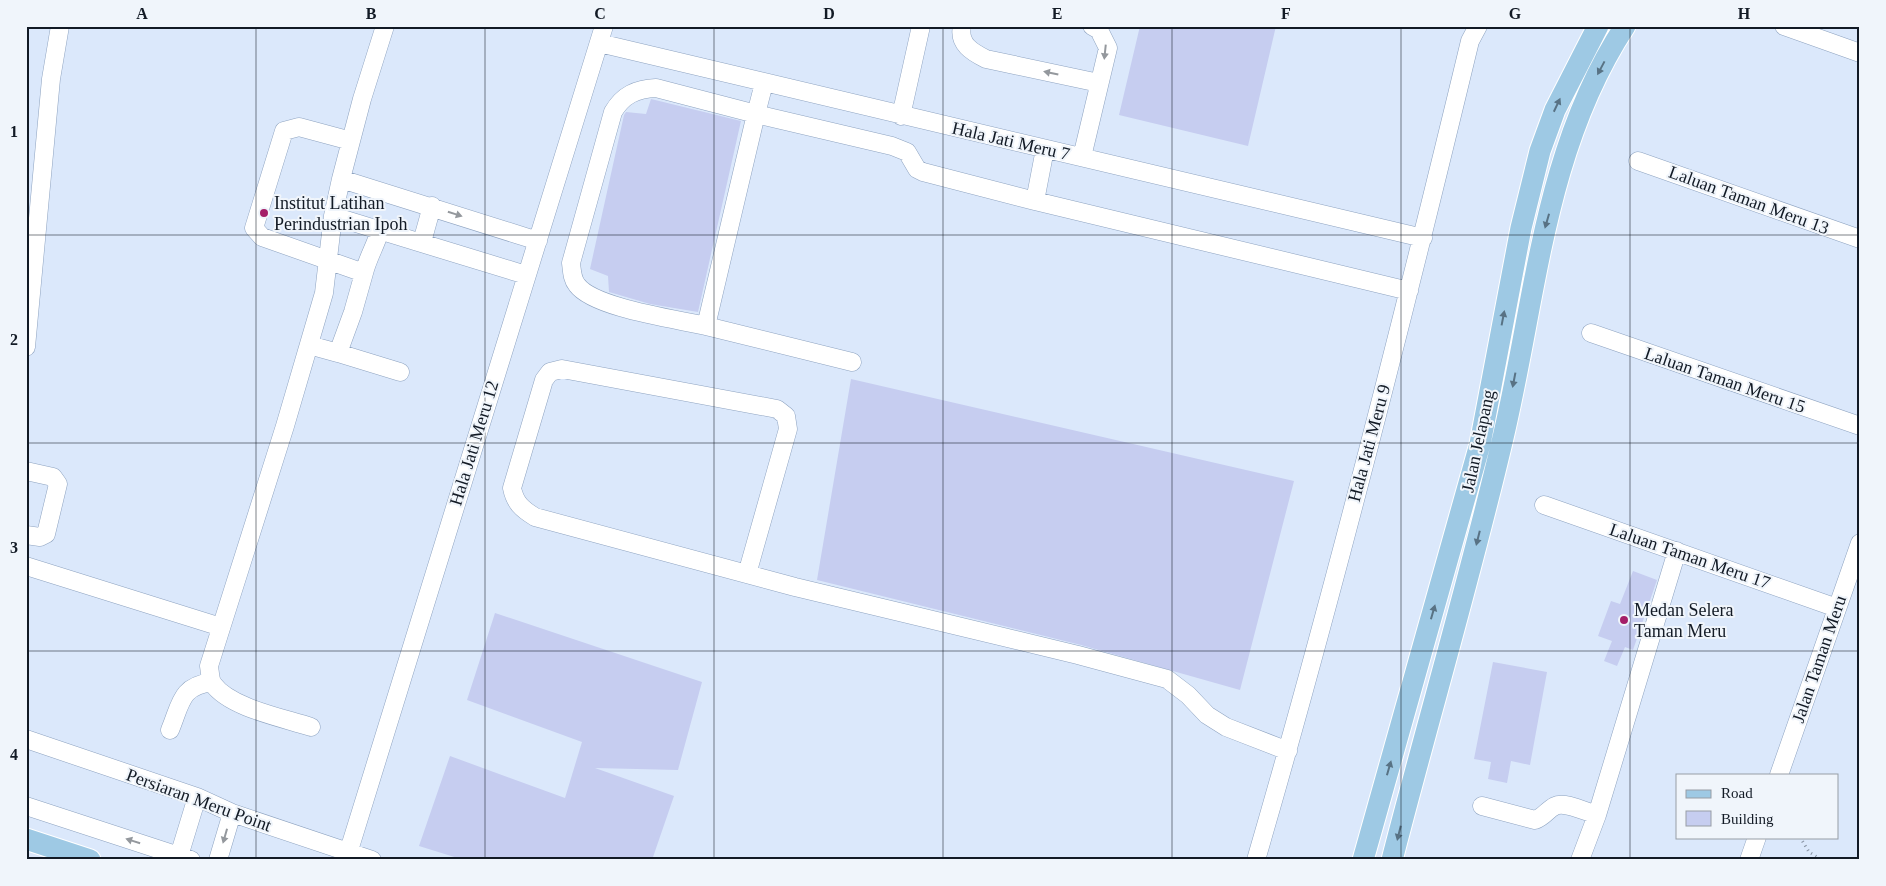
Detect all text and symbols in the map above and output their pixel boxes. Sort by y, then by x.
text: A [136,5,148,22]
text: B [366,5,377,22]
text: C [594,5,606,22]
text: D [823,5,835,22]
text: E [1052,5,1062,22]
text: F [1281,5,1291,22]
text: G [1509,5,1522,22]
text: H [1738,5,1751,22]
one-way arrow [1101,45,1109,61]
one-way arrow [1597,61,1605,76]
one-way arrow [1043,69,1058,77]
one-way arrow [1554,98,1562,112]
street label: Hala Jati Meru 7 [950,118,1072,164]
text: 1 [10,123,18,140]
street label: Laluan Taman Meru 13 [1666,162,1832,238]
place label: Institut Latihan Perindustrian Ipoh [274,193,407,234]
marker: Institut Latihan Perindustrian Ipoh [258,207,270,219]
one-way arrow [447,211,462,218]
one-way arrow [1542,213,1550,228]
one-way arrow [1499,310,1507,326]
text: 2 [10,331,18,348]
street label: Laluan Taman Meru 15 [1642,343,1808,417]
one-way arrow [1510,373,1518,389]
street label: Hala Jati Meru 12 [446,378,502,508]
street label: Hala Jati Meru 9 [1344,382,1394,504]
street label: Jalan Jelapang [1457,388,1499,494]
street label: Laluan Taman Meru 17 [1607,519,1773,593]
one-way arrow [1473,531,1481,546]
text: 3 [10,539,18,556]
street label: Jalan Taman Meru [1788,593,1850,725]
place label: Medan Selera Taman Meru [1634,600,1733,641]
one-way arrow [1429,604,1437,619]
marker: Medan Selera Taman Meru [1618,614,1630,626]
text: 4 [10,746,18,763]
one-way arrow [1385,761,1393,776]
street label: Persiaran Meru Point [124,764,274,836]
legend [1676,774,1838,838]
text: Road [1721,785,1753,801]
text: Building [1721,811,1774,827]
one-way arrow [1394,826,1402,841]
one-way arrow [221,829,229,844]
one-way arrow [125,836,140,844]

